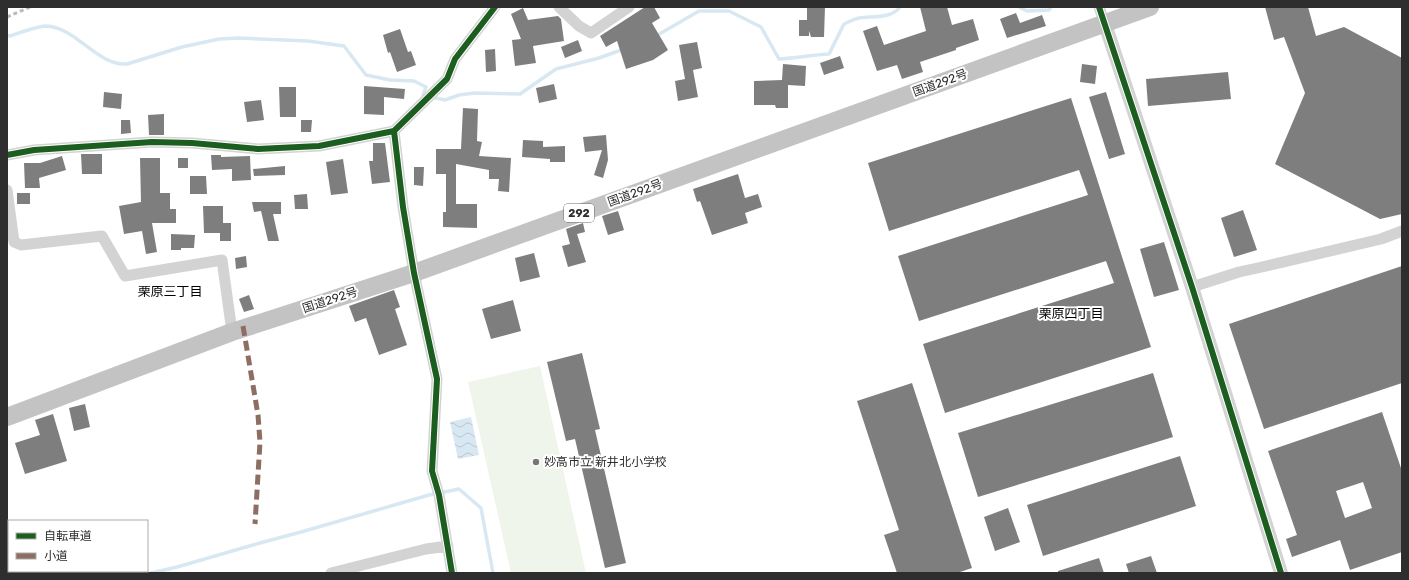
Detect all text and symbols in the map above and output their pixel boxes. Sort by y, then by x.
street label: 国道292号 [911,67,969,99]
street label: 国道292号 [606,177,664,209]
road number: 292 [564,204,594,222]
district label: 栗原三丁目 [137,284,203,299]
street label: 国道292号 [301,285,359,315]
district label: 栗原四丁目 [1038,306,1104,321]
place label: 妙高市立 新井北小学校 [544,455,667,469]
marker: 妙高市立 新井北小学校 [531,457,541,467]
legend [8,520,148,572]
text: 自転車道 [44,529,92,543]
text: 小道 [44,549,68,563]

